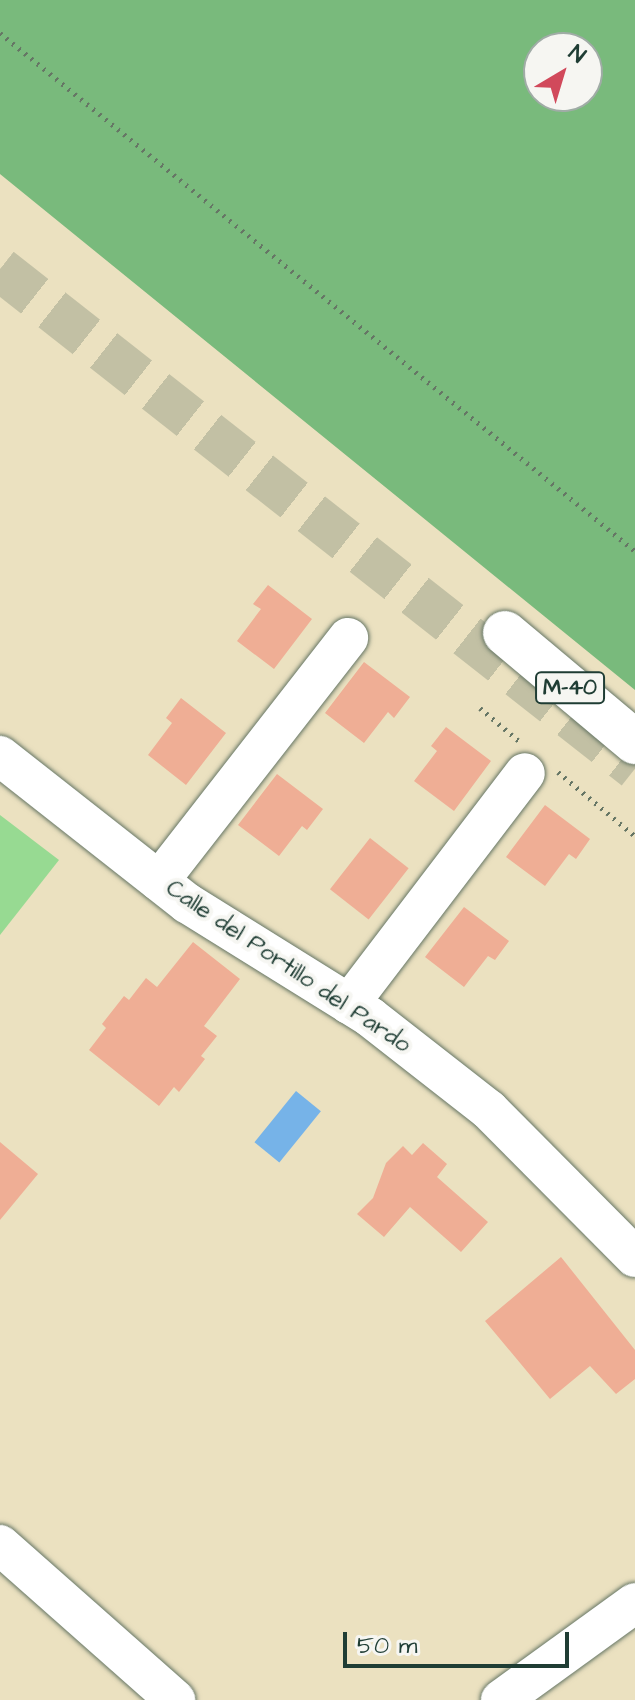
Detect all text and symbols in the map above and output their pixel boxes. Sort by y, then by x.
north arrow [523,32,603,112]
text: N [562,38,592,71]
road number: M-40 [534,670,606,706]
street label: Calle del Portillo del Pardo [160,874,416,1060]
scale bar [347,1616,573,1666]
text: 50 m [357,1629,417,1663]

